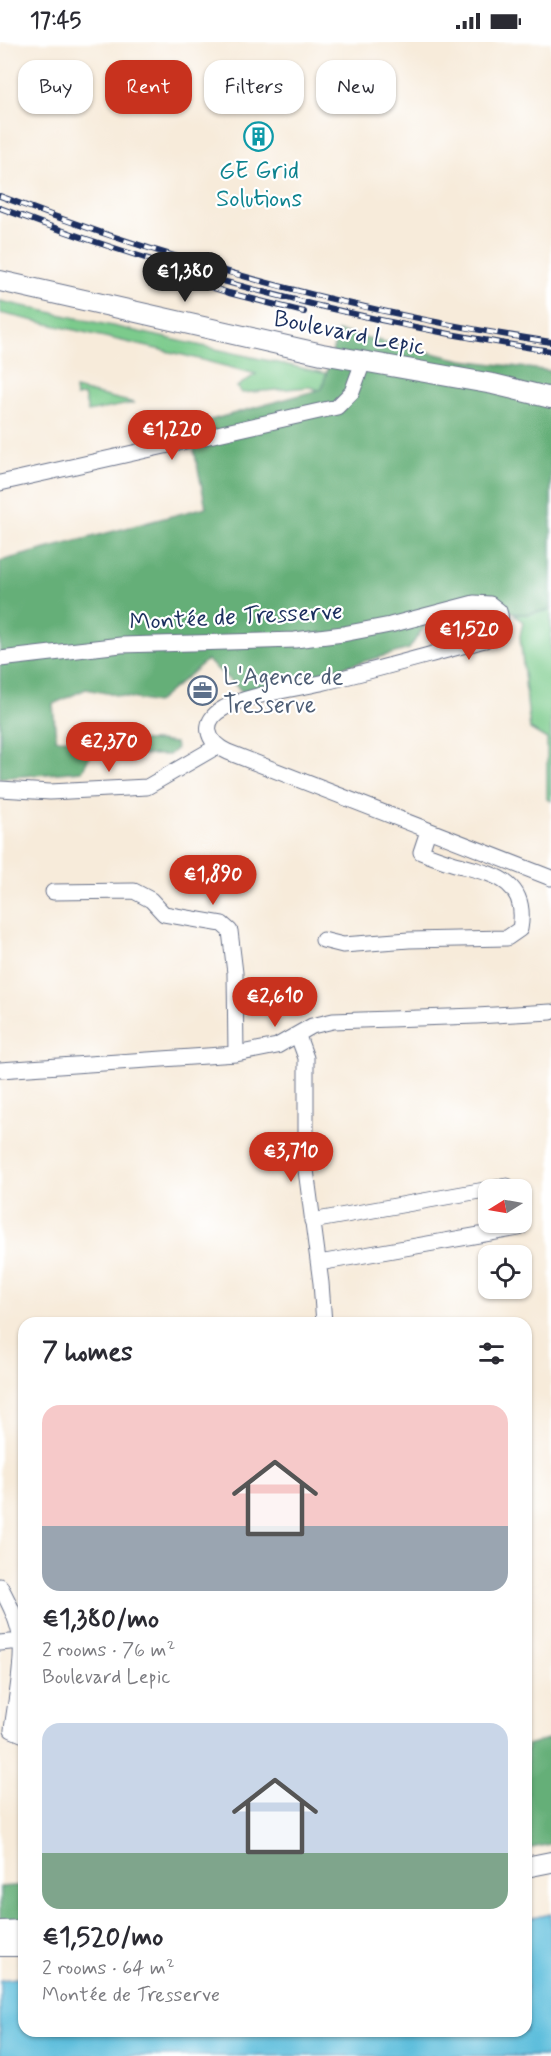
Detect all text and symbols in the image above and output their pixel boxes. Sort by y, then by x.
text: 17:45 [30,7,81,35]
chip: Buy [18,60,93,114]
chip: Rent [105,60,192,114]
chip: Filters [204,60,304,114]
chip: New [316,60,396,114]
building icon: GE Grid Solutions [243,121,275,153]
place label: GE Grid Solutions [216,156,302,215]
pin: €1,380 [136,252,234,303]
text: €1,380 [157,258,213,285]
street label: Boulevard Lepic [271,304,428,363]
pin: €1,220 [123,410,221,461]
text: €1,220 [142,416,202,443]
street label: Montée de Tresserve [129,596,344,639]
pin: €1,520 [420,610,518,661]
text: €1,520 [439,616,499,643]
place label: L'Agence de Tresserve [223,662,344,721]
office icon: L'Agence de Tresserve [186,674,218,706]
pin: €2,370 [60,722,158,773]
text: €2,370 [80,728,138,755]
pin: €1,890 [164,855,262,906]
text: €1,890 [183,861,243,888]
pin: €2,610 [226,977,324,1028]
text: €2,610 [246,983,304,1010]
pin: €3,710 [242,1132,340,1183]
text: €3,710 [263,1138,319,1165]
north arrow [478,1179,532,1233]
map controls [478,1179,532,1299]
button: locate [478,1245,532,1299]
text: 7 homes [42,1336,133,1370]
icon: filters [475,1337,508,1370]
icon: home [221,1444,329,1552]
text: €1,380/mo [42,1603,159,1637]
text: 2 rooms · 76 m² [42,1637,175,1664]
text: Boulevard Lepic [42,1664,171,1691]
icon: home [221,1762,329,1870]
text: €1,520/mo [42,1921,163,1955]
text: 2 rooms · 64 m² [42,1955,175,1982]
text: Montée de Tresserve [42,1982,220,2009]

